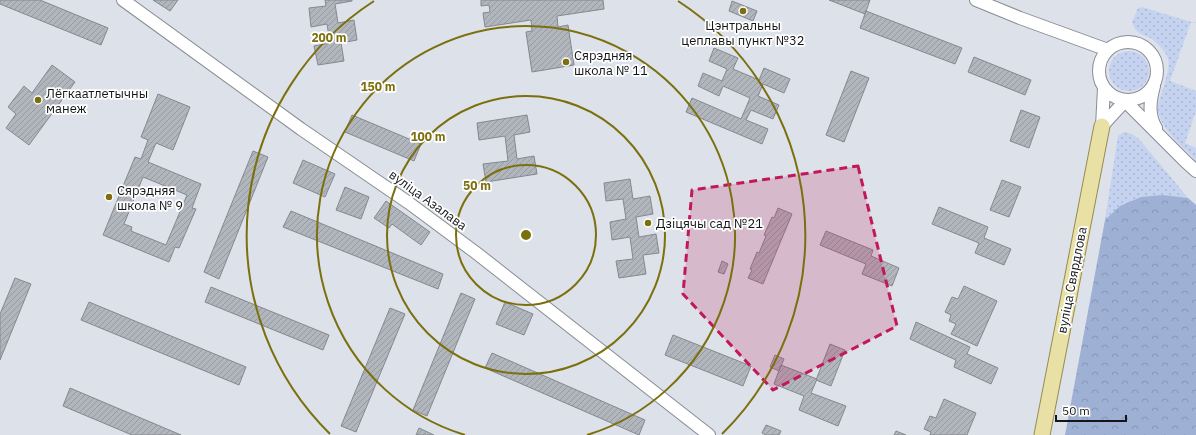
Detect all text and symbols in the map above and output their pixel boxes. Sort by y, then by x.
marker: Цэнтральны цеплавы пункт №32 [738,6,748,16]
place label: Цэнтральны цеплавы пункт №32 [681,17,805,49]
text: 200 m [311,30,347,45]
place label: Сярэдняя школа № 11 [574,47,648,79]
marker: Сярэдняя школа № 11 [561,57,571,67]
text: 150 m [360,79,396,94]
place label: Лёгкаатлетычны манеж [46,85,148,117]
marker: Лёгкаатлетычны манеж [33,95,43,105]
text: 100 m [410,129,446,144]
street label: вуліца Азалава [386,166,470,234]
text: 50 m [463,178,491,193]
place label: Сярэдняя школа № 9 [117,182,183,214]
marker: Сярэдняя школа № 9 [104,192,114,202]
place label: Дзіцячы сад №21 [656,215,763,232]
marker: Дзіцячы сад №21 [643,218,653,228]
street label: вуліца Свярдлова [1053,225,1091,335]
centre of rings [519,228,533,242]
scale bar [1056,397,1126,423]
text: 50 m [1062,403,1090,418]

